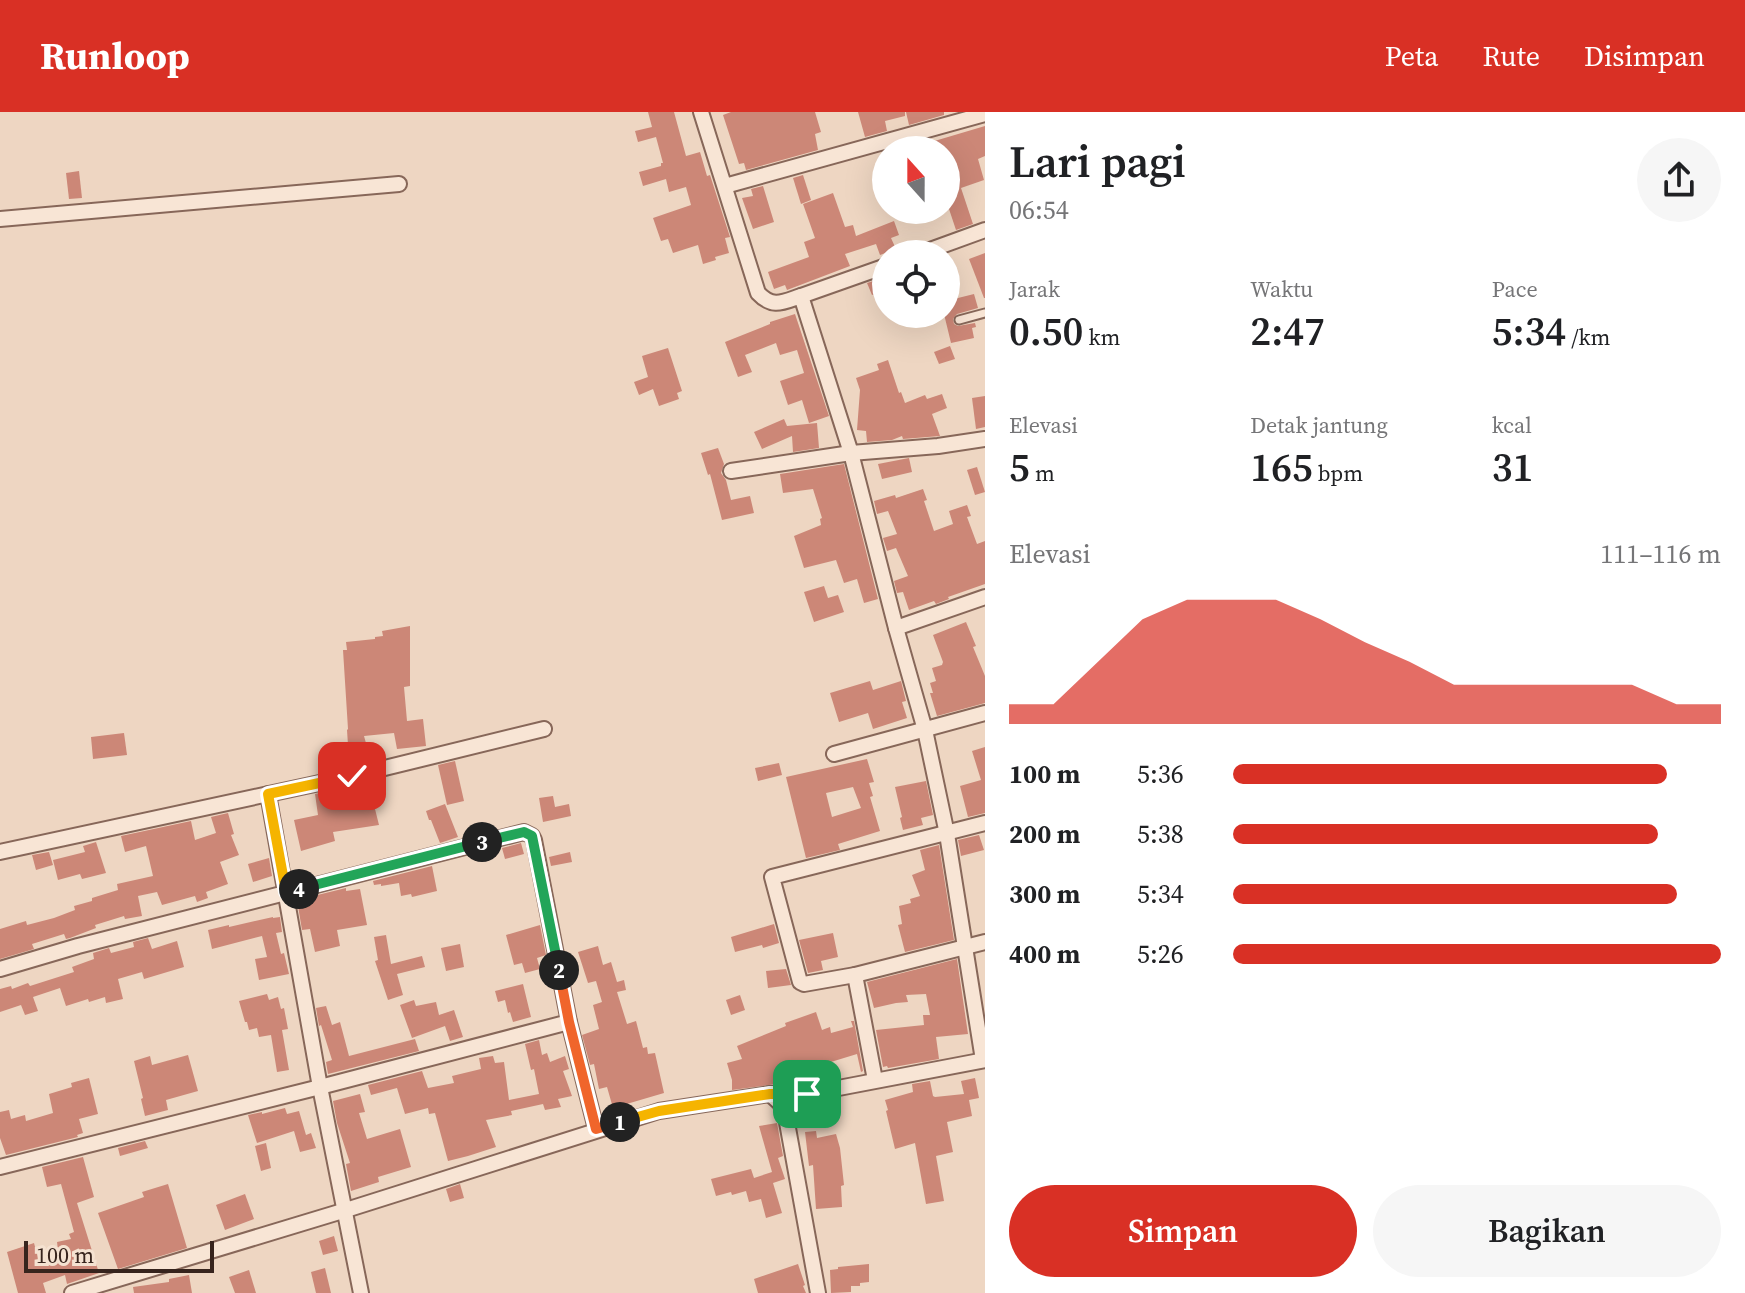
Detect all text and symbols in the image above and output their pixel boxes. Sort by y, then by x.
text: Runloop [40,30,190,82]
text: Peta [1385,37,1438,75]
text: Rute [1482,37,1540,75]
text: Disimpan [1584,37,1705,75]
text: Lari pagi [1009,131,1186,192]
north arrow [872,136,960,224]
map controls [872,136,960,328]
button: share [1637,138,1721,222]
text: 06:54 [1009,192,1069,228]
button: locate [872,240,960,328]
text: Jarak [1009,274,1060,304]
text: Waktu [1250,274,1313,304]
text: Pace [1492,274,1538,304]
text: 0.50 [1009,304,1083,358]
text: 2:47 [1250,304,1325,358]
text: 5:34 [1492,304,1566,358]
text: km [1083,322,1120,352]
text: /km [1566,322,1610,352]
text: Elevasi [1009,410,1078,440]
text: Detak jantung [1250,410,1388,440]
text: kcal [1492,410,1532,440]
text: 5 [1009,440,1030,494]
text: 165 [1250,440,1313,494]
text: 31 [1492,440,1533,494]
text: m [1030,458,1055,488]
text: bpm [1313,458,1363,488]
text: Elevasi [1009,536,1090,572]
text: 111–116 m [1600,536,1721,572]
pin [318,742,386,810]
icon: check [330,754,374,798]
text: 100 m [1009,756,1080,792]
text: 5:36 [1137,756,1184,792]
text: 200 m [1009,816,1080,852]
text: 5:38 [1137,816,1184,852]
pin: 3 [462,822,502,862]
text: 3 [476,827,488,857]
pin: 4 [279,869,319,909]
text: 4 [293,874,305,904]
text: 300 m [1009,876,1080,912]
text: 5:34 [1137,876,1184,912]
text: 400 m [1009,936,1080,972]
text: 5:26 [1137,936,1184,972]
pin: 2 [539,950,579,990]
text: 2 [553,955,565,985]
pin [773,1060,841,1128]
icon: arrive [785,1072,829,1116]
pin: 1 [600,1102,640,1142]
text: 1 [614,1107,626,1137]
button: Simpan [1009,1185,1357,1277]
button: Bagikan [1373,1185,1721,1277]
scale bar [24,1237,214,1273]
text: 100 m [36,1240,94,1270]

